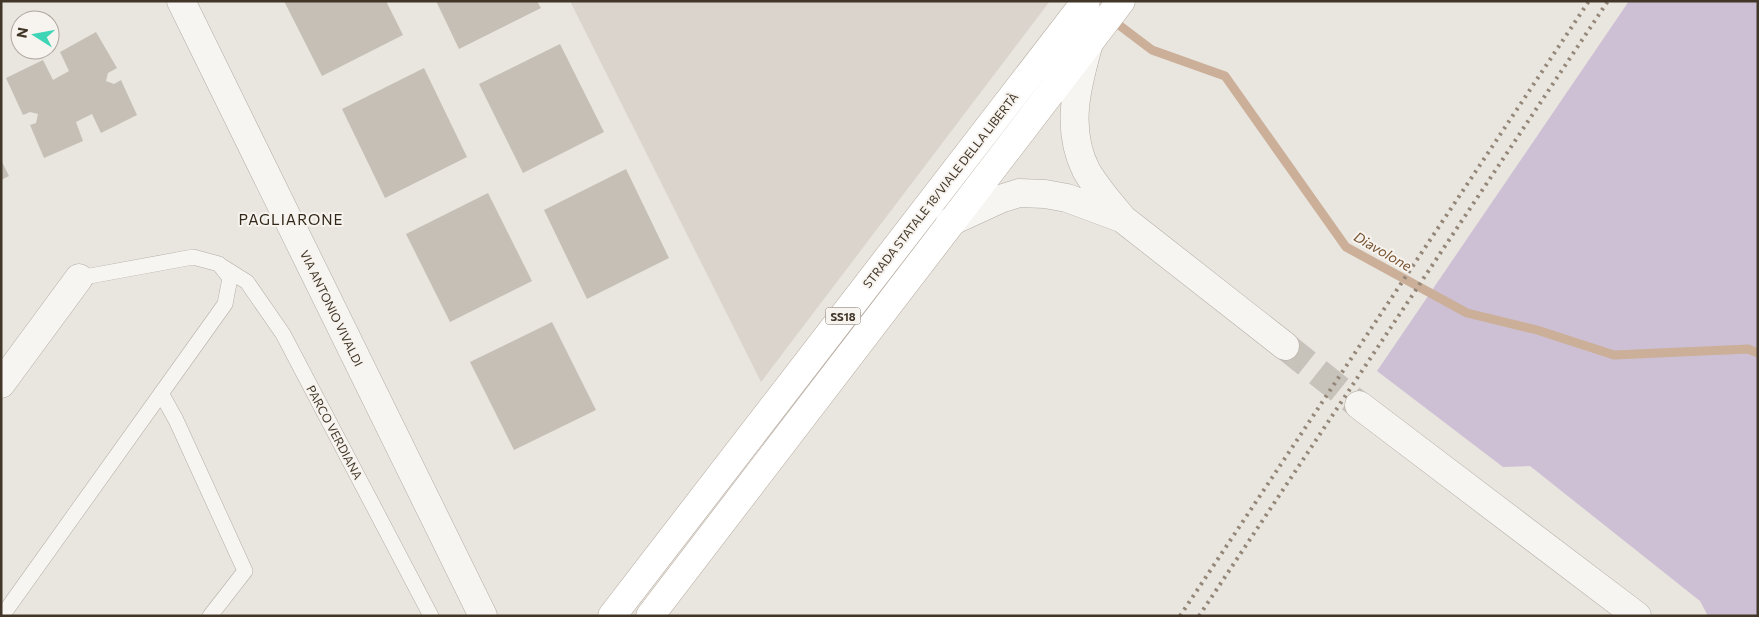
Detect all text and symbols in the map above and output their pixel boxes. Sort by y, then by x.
north arrow [10,10,60,60]
text: N [12,26,31,39]
street label: STRADA STATALE 18/VIALE DELLA LIBERTÀ [859,90,1021,290]
district label: PAGLIARONE [239,210,343,228]
water label: Diavolone [1351,228,1415,275]
street label: VIA ANTONIO VIVALDI [298,248,366,368]
road number: SS18 [826,308,860,324]
street label: PARCO VERDIANA [304,383,366,481]

